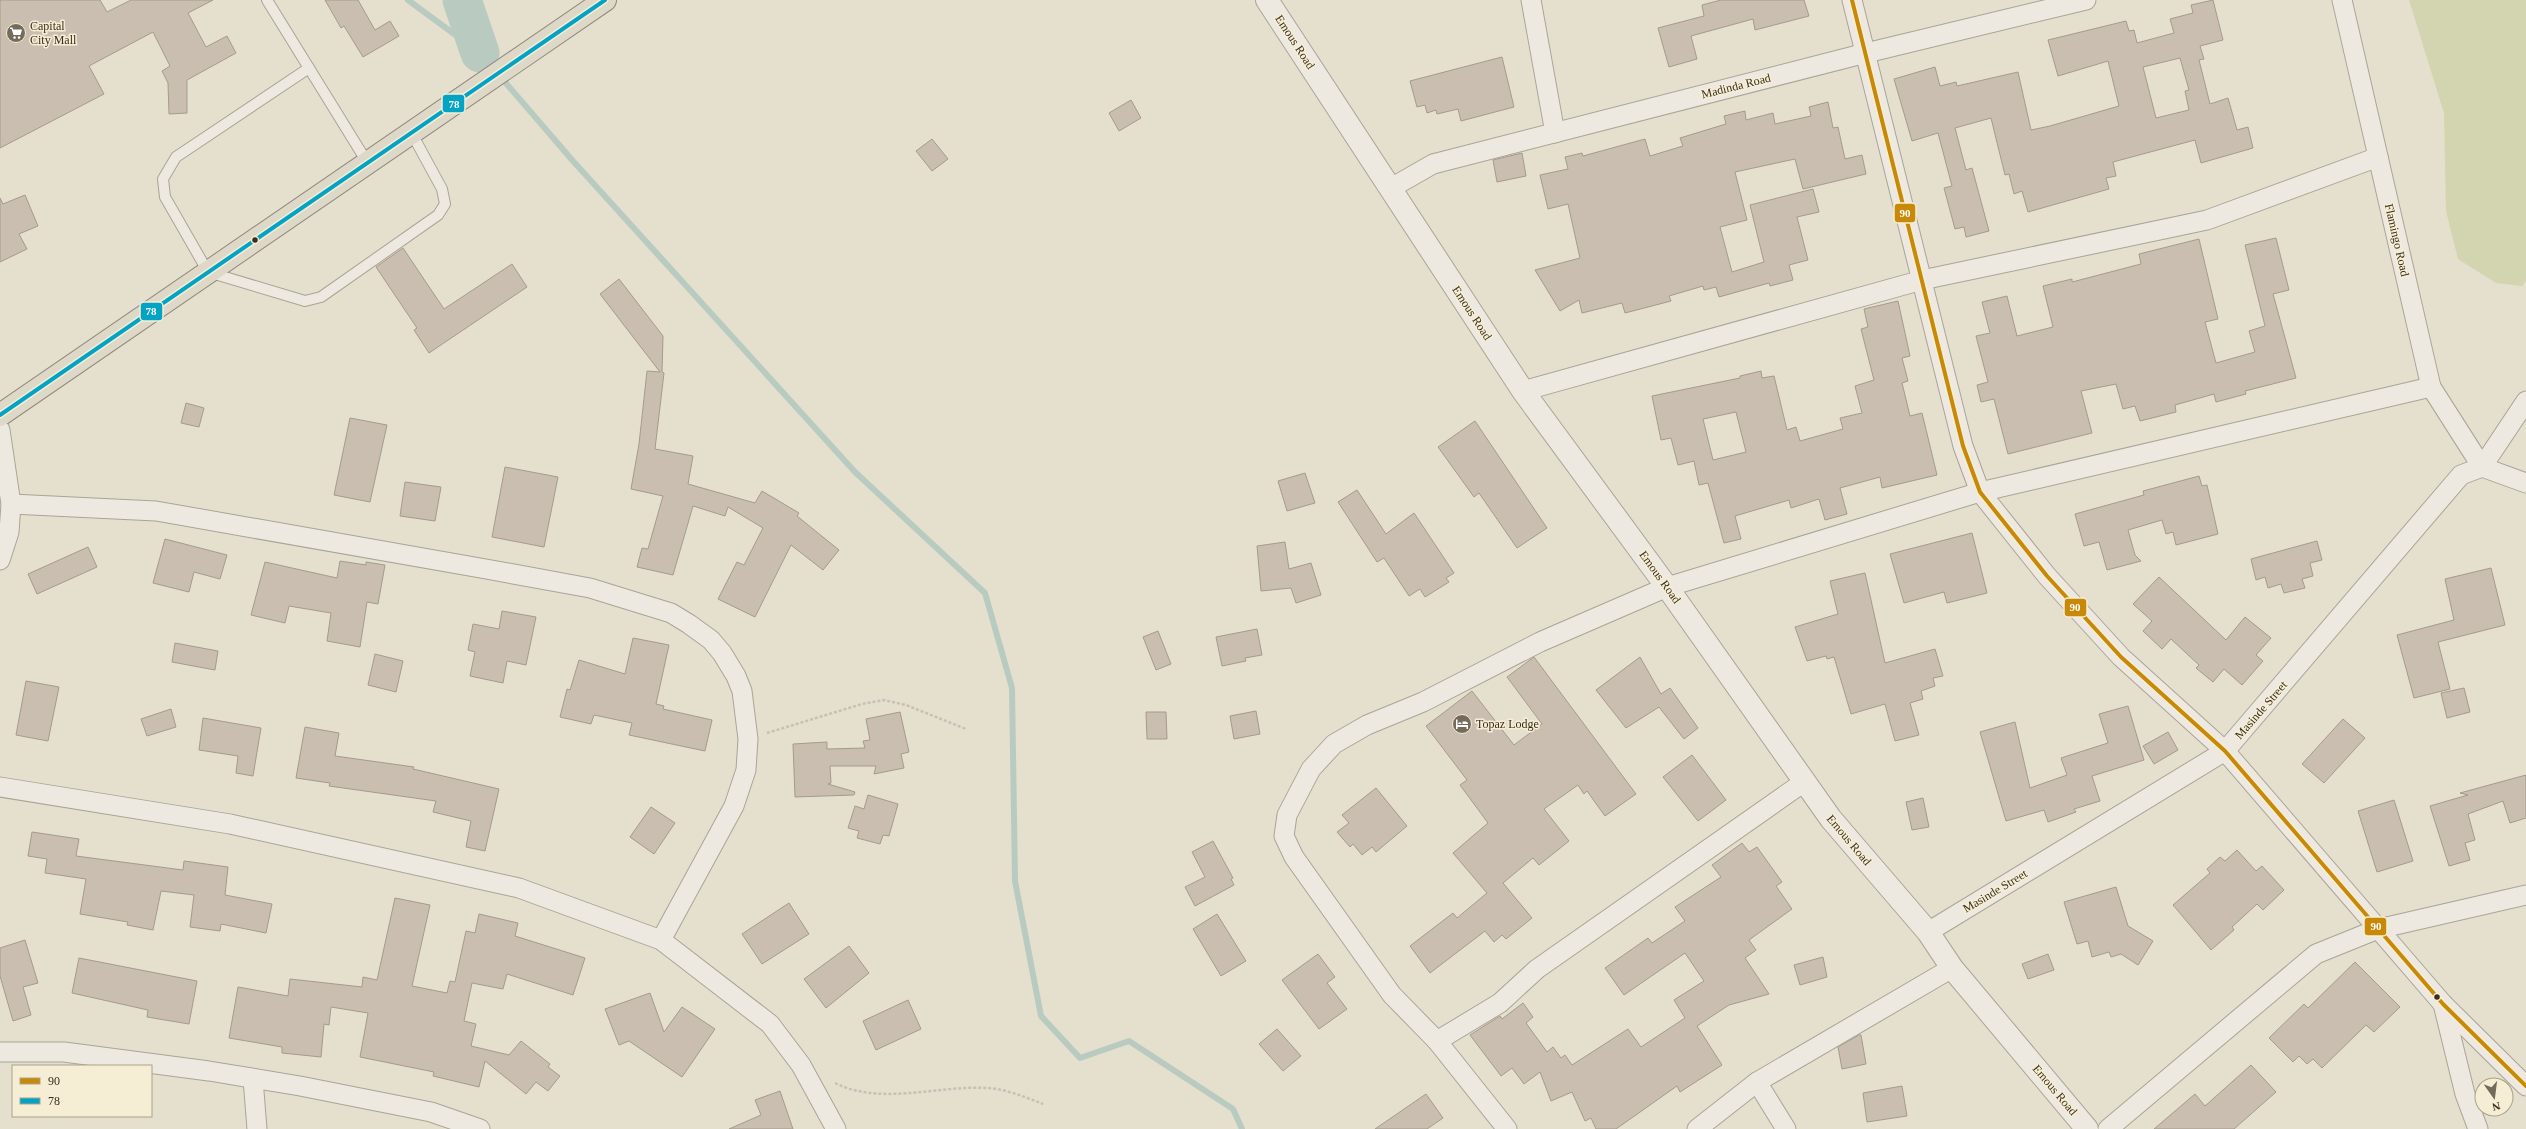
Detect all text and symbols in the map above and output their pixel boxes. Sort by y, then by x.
street label: Emous Road [1272,12,1318,72]
place label: Capital City Mall [30,19,77,47]
supermarket icon: Capital City Mall [5,22,27,44]
street label: Madinda Road [1700,71,1772,101]
line badge: 78 [442,94,465,113]
text: 78 [449,98,460,110]
street label: Flamingo Road [2382,202,2412,278]
line badge: 90 [1894,203,1916,223]
text: 90 [1900,207,1911,219]
unlabelled marker [250,235,260,245]
street label: Emous Road [1449,283,1495,343]
line badge: 78 [140,302,163,321]
text: 78 [146,305,157,317]
street label: Emous Road [1636,548,1684,606]
line badge: 90 [2064,598,2087,617]
text: 90 [2070,601,2081,613]
street label: Masinde Street [2232,678,2290,742]
hotel icon: Topaz Lodge [1451,713,1473,735]
place label: Topaz Lodge [1476,717,1539,731]
street label: Emous Road [1824,812,1874,868]
street label: Masinde Street [1960,866,2030,916]
line badge: 90 [2364,917,2387,936]
text: 90 [2371,920,2382,932]
unlabelled marker [2432,992,2442,1002]
street label: Emous Road [2030,1062,2080,1118]
legend [12,1065,152,1117]
text: 90 [48,1074,60,1088]
north arrow [2474,1077,2514,1117]
text: 78 [48,1094,60,1108]
text: N [2491,1100,2502,1113]

